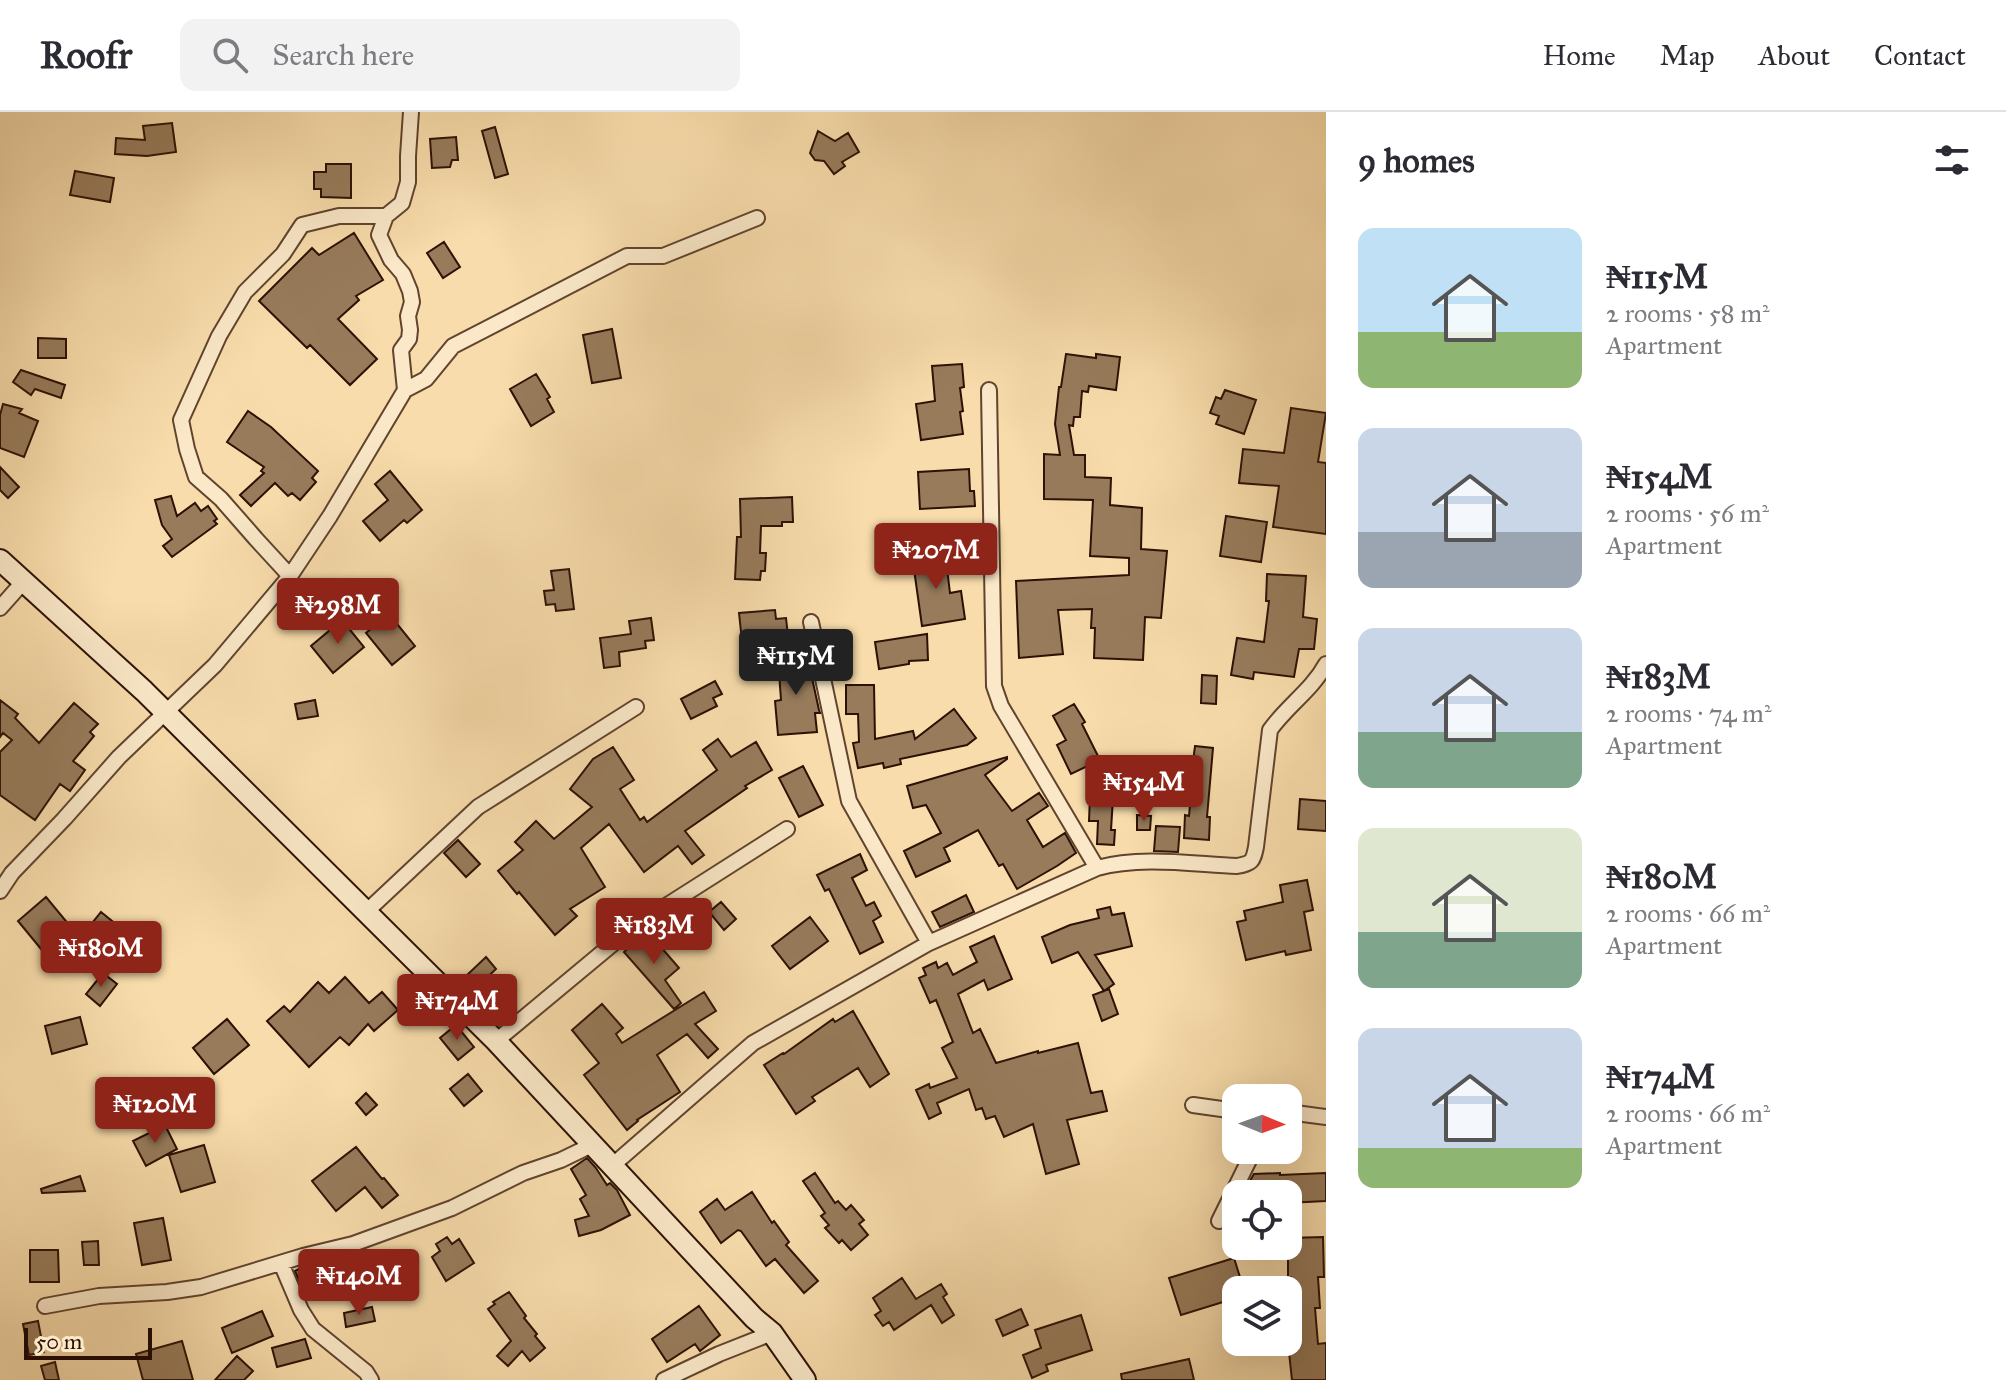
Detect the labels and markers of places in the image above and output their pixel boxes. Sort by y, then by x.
pin: ₦207M [880,523,992,591]
pin: ₦298M [282,578,394,646]
pin: ₦115M [740,629,852,697]
pin: ₦154M [1088,755,1200,823]
pin: ₦183M [598,898,710,966]
pin: ₦180M [45,921,157,989]
pin: ₦174M [401,974,513,1042]
pin: ₦120M [99,1077,211,1145]
pin: ₦140M [303,1249,415,1317]

